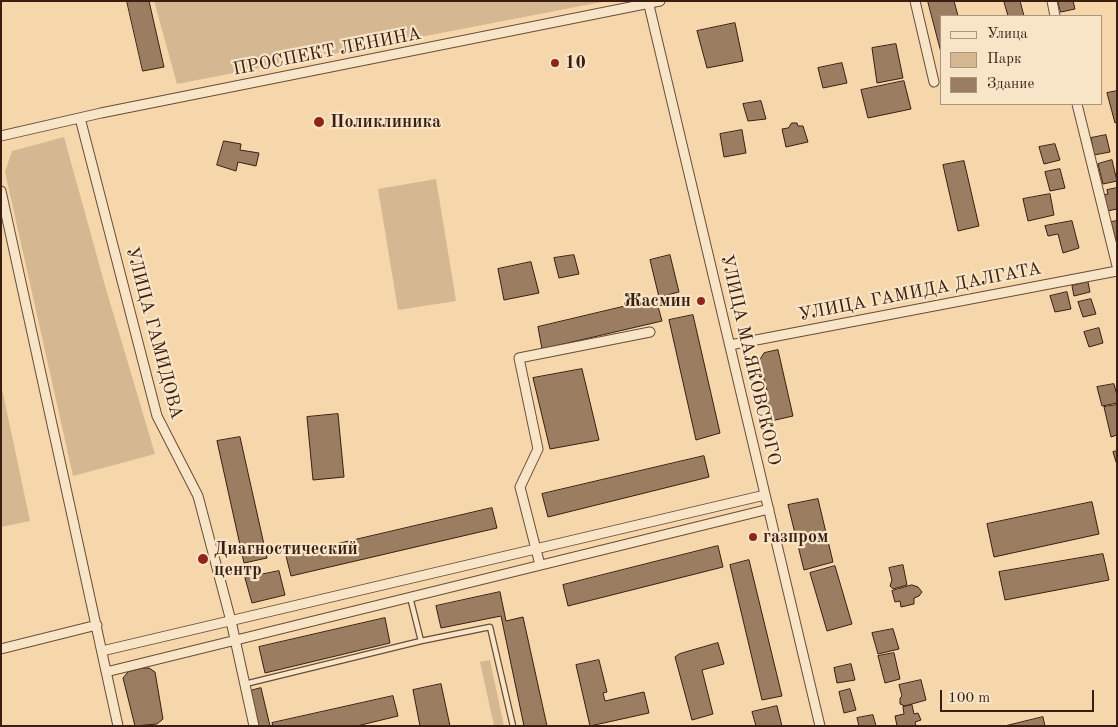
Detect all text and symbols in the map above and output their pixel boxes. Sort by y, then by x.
legend [940,15,1103,105]
street label: ПРОСПЕКТ ЛЕНИНА [231,23,423,81]
text: Улица [987,27,1028,42]
place label: 10 [565,52,586,74]
text: Парк [987,52,1022,67]
marker: 10 [549,57,561,69]
text: Здание [987,77,1034,92]
place label: Поликлиника [330,111,441,133]
marker: Поликлиника [312,115,326,129]
street label: УЛИЦА ГАМИДОВА [121,244,187,422]
street label: УЛИЦА МАЯКОВСКОГО [715,252,785,468]
street label: УЛИЦА ГАМИДА ДАЛГАТА [797,258,1043,326]
place label: Жасмин [624,290,691,312]
marker: Жасмин [695,295,707,307]
place label: газпром [763,526,829,548]
marker: газпром [747,531,759,543]
place label: Диагностический центр [214,538,358,580]
marker: Диагностический центр [196,552,210,566]
scale bar [943,680,1097,712]
text: 100 m [948,691,990,706]

